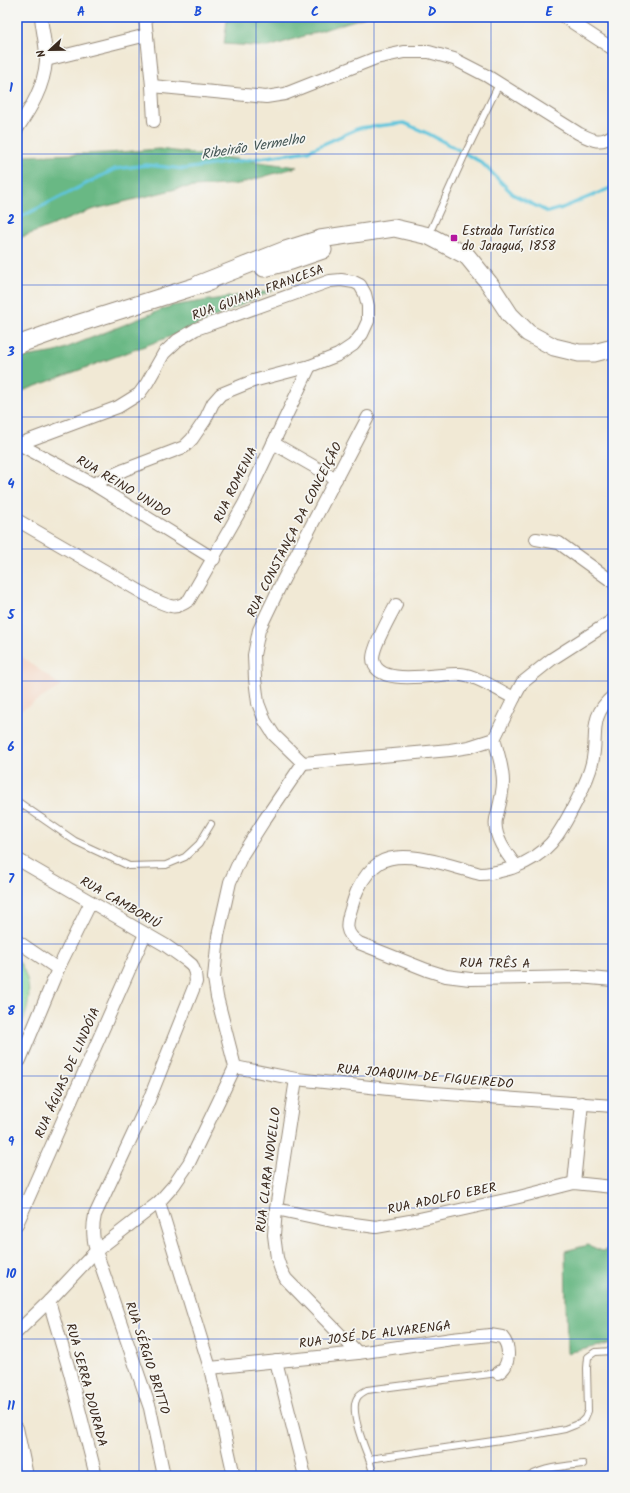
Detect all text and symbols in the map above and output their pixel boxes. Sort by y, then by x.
text: A [77,2,85,23]
text: B [194,2,202,23]
text: C [311,2,319,23]
text: D [428,2,437,23]
text: E [545,2,553,23]
north arrow [30,30,70,70]
text: N [32,47,51,60]
text: 1 [9,78,13,99]
water label: Ribeirão Vermelho [200,128,308,166]
text: 2 [7,210,15,231]
place label: Estrada Turística do Jaraguá, 1858 [462,221,556,257]
marker: Estrada Turística do Jaraguá, 1858 [449,233,459,243]
street label: RUA GUIANA FRANCESA [189,259,327,327]
text: 3 [6,342,15,363]
street label: RUA CONSTANÇA DA CONCEIÇÃO [242,439,348,621]
street label: RUA ROMENIA [208,443,264,527]
street label: RUA REINO UNIDO [72,451,174,523]
text: 4 [7,474,15,495]
text: 5 [7,605,16,626]
text: 6 [7,737,15,758]
text: 7 [8,869,15,890]
street label: RUA CAMBORIÚ [76,871,164,935]
street label: RUA TRÊS A [459,953,531,975]
text: 8 [7,1001,15,1022]
street label: RUA ÁGUAS DE LINDÓIA [30,1004,106,1142]
street label: RUA JOAQUIM DE FIGUEIREDO [336,1059,514,1095]
street label: RUA CLARA NOVELLO [251,1106,287,1234]
text: 9 [8,1132,15,1153]
street label: RUA ADOLFO EBER [386,1177,499,1221]
text: 10 [6,1264,17,1285]
street label: RUA SÉRGIO BRITTO [119,1299,175,1417]
street label: RUA JOSÉ DE ALVARENGA [298,1315,452,1355]
street label: RUA SERRA DOURADA [59,1321,113,1449]
text: 11 [7,1396,15,1417]

